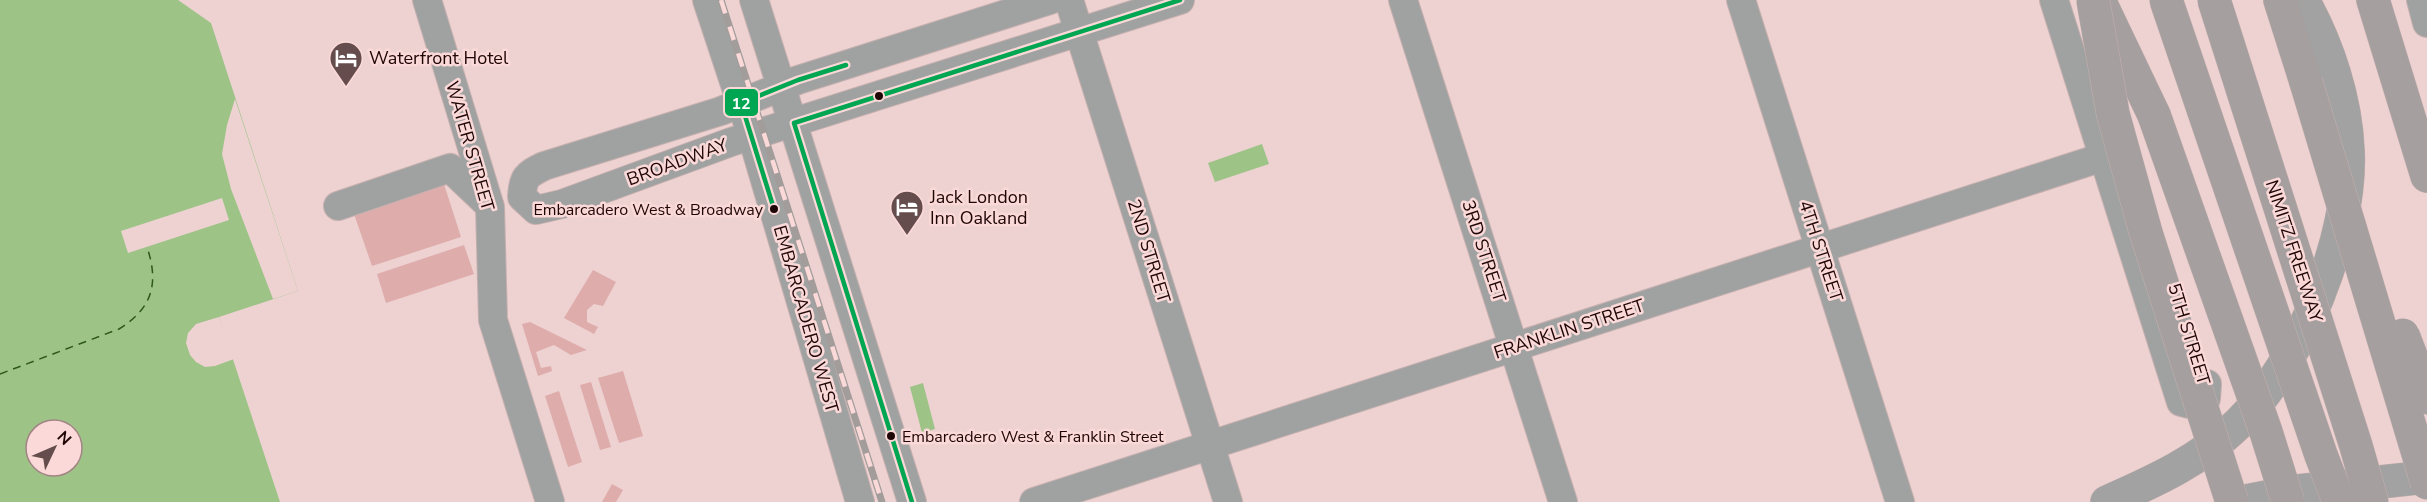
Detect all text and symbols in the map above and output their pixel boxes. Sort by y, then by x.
hotel icon: Waterfront Hotel [328,40,364,87]
place label: Waterfront Hotel [369,46,509,70]
street label: WATER STREET [440,78,500,214]
line badge: 12 [724,88,759,117]
unlabelled marker [873,90,885,102]
text: 12 [731,93,751,115]
street label: BROADWAY [623,133,731,191]
street label: NIMITZ FREEWAY [2260,177,2328,325]
place label: Jack London Inn Oakland [929,185,1028,230]
hotel icon: Jack London Inn Oakland [889,189,925,236]
street label: 2ND STREET [1122,196,1176,306]
street label: 3RD STREET [1456,197,1512,305]
street label: 4TH STREET [1793,197,1849,305]
place label: Embarcadero West & Broadway [533,199,764,221]
marker: Embarcadero West & Broadway [768,203,780,215]
street label: EMBARCADERO WEST [768,222,844,416]
street label: 5TH STREET [2162,280,2216,388]
street label: FRANKLIN STREET [1491,293,1648,365]
north arrow [24,418,84,478]
text: N [52,426,76,450]
place label: Embarcadero West & Franklin Street [902,426,1164,448]
marker: Embarcadero West & Franklin Street [885,430,897,442]

